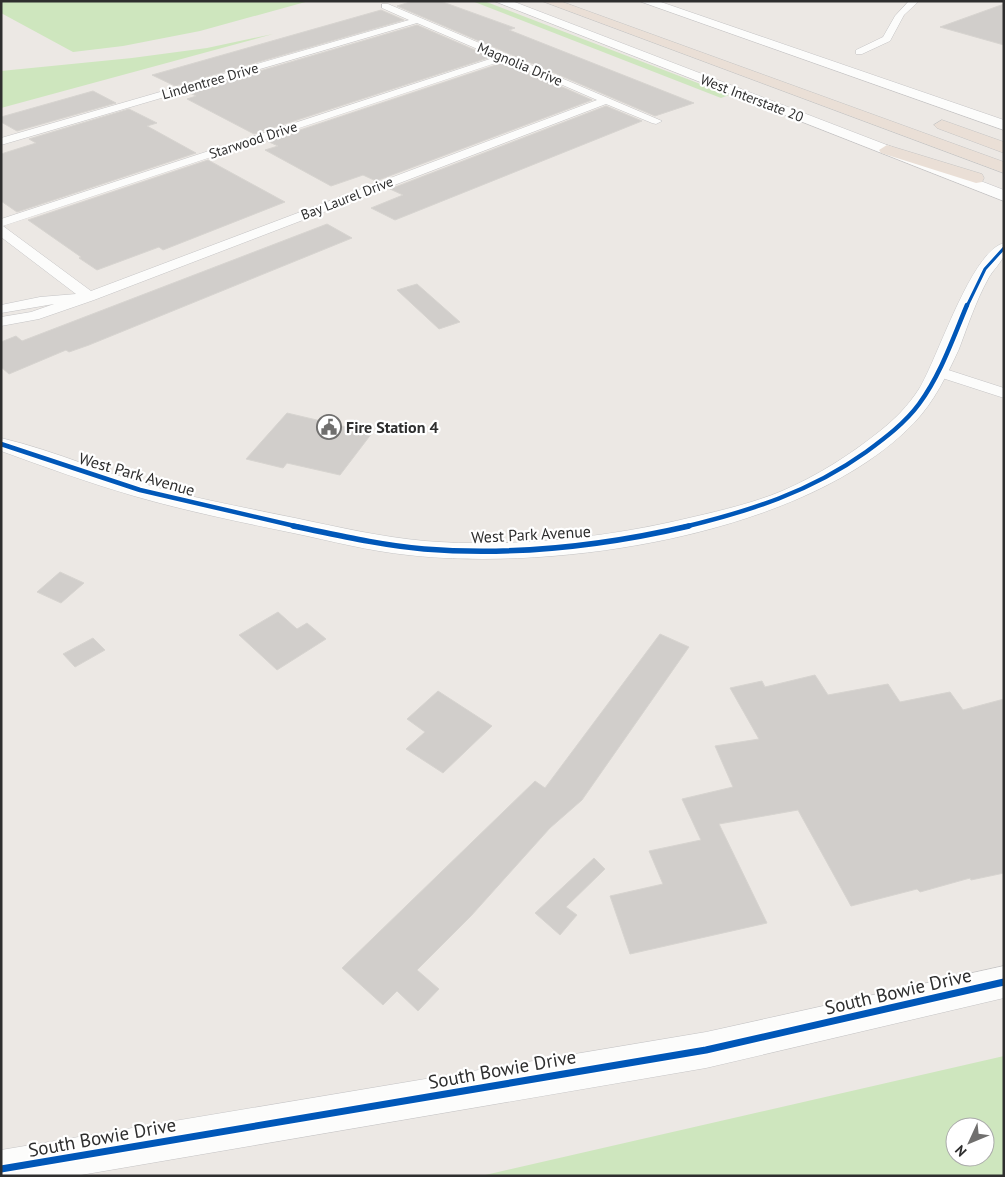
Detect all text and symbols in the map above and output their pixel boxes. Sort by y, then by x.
street label: Magnolia Drive [475,38,565,90]
street label: Lindentree Drive [160,59,260,103]
street label: West Interstate 20 [698,70,806,126]
street label: Starwood Drive [207,117,299,163]
street label: Bay Laurel Drive [298,172,396,224]
public building icon: Fire Station 4 [316,414,342,440]
place label: Fire Station 4 [346,417,439,437]
street label: West Park Avenue [77,448,197,500]
street label: West Park Avenue [471,521,591,547]
street label: South Bowie Drive [822,962,974,1020]
street label: South Bowie Drive [426,1044,578,1094]
street label: South Bowie Drive [26,1112,178,1162]
north arrow [945,1117,995,1167]
text: N [951,1141,970,1161]

